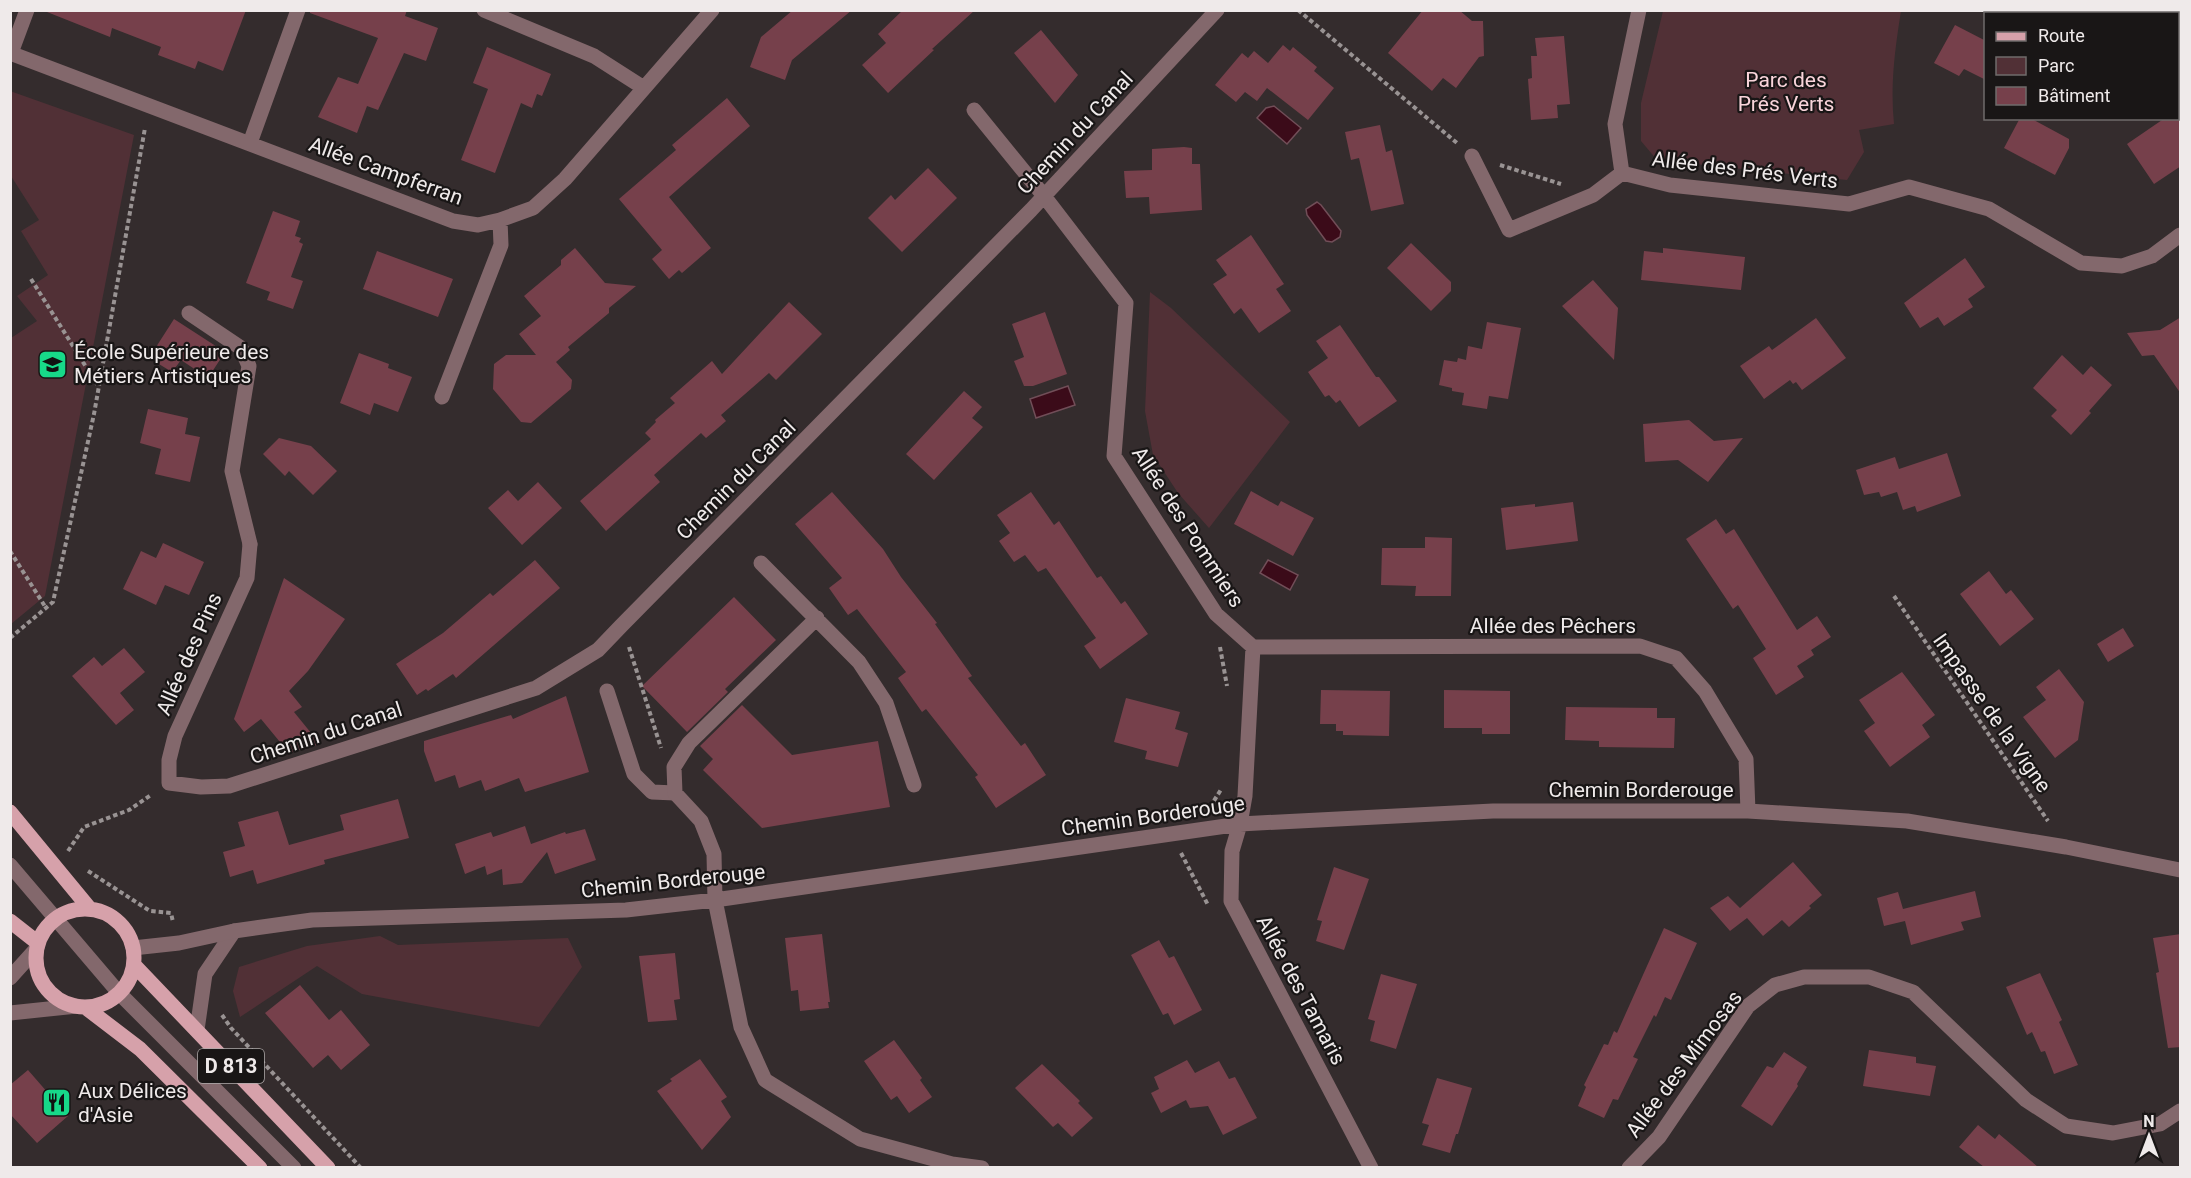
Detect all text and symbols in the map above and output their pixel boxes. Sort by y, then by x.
legend [1984,12,2179,120]
text: Route [2038,25,2085,46]
text: Parc [2038,55,2074,76]
street label: Chemin du Canal [1012,67,1138,199]
park label: Parc des Prés Verts [1738,68,1834,116]
text: Bâtiment [2038,85,2111,106]
street label: Allée Campferran [306,132,466,210]
street label: Allée des Prés Verts [1651,147,1839,193]
place label: École Supérieure des Métiers Artistiques [74,340,269,388]
school or university icon: École Supérieure des Métiers Artistiques [37,348,69,380]
street label: Chemin du Canal [671,415,801,545]
street label: Allée des Pommiers [1127,442,1249,612]
street label: Allée des Pins [151,589,227,719]
street label: Allée des Pêchers [1470,614,1636,638]
street label: Impasse de la Vigne [1928,629,2056,797]
street label: Chemin du Canal [247,697,405,769]
street label: Chemin Borderouge [1548,778,1734,802]
street label: Chemin Borderouge [1060,791,1246,841]
street label: Chemin Borderouge [580,859,766,903]
street label: Allée des Tamaris [1252,911,1350,1069]
street label: Allée des Mimosas [1621,986,1747,1142]
road number: D 813 [198,1049,264,1083]
place label: Aux Délices d'Asie [78,1079,187,1127]
restaurant icon: Aux Délices d'Asie [41,1087,73,1119]
north arrow [2119,1106,2179,1166]
text: N [2143,1112,2155,1131]

